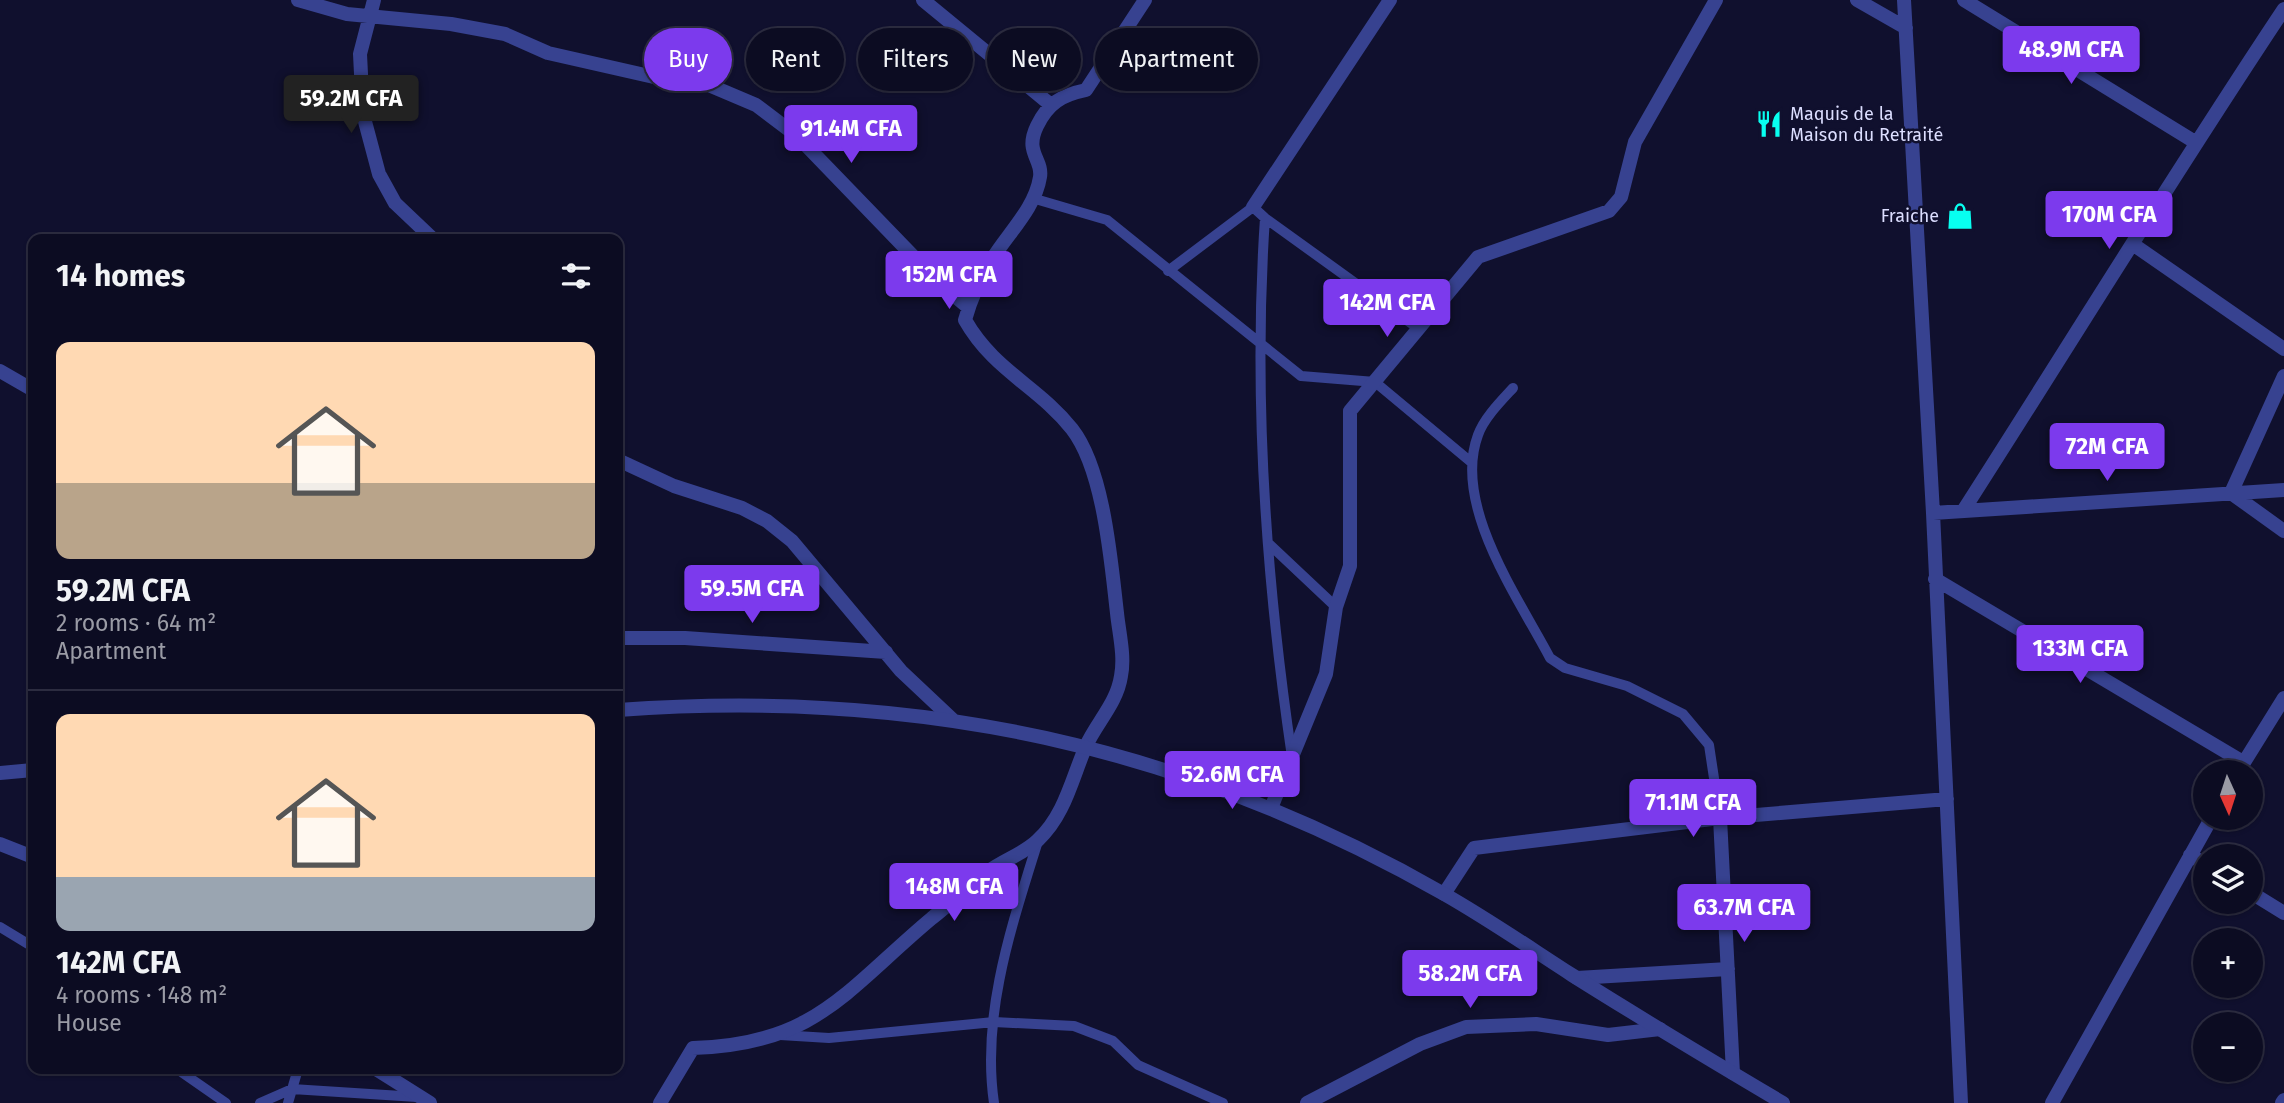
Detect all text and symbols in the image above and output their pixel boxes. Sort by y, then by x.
pin: 48.9M CFA [1991,27,2151,86]
chip: Buy [644,28,732,91]
chip: Rent [746,28,844,91]
chip: Filters [858,28,973,91]
chip: New [987,28,1081,91]
chip: Apartment [1095,28,1258,91]
text: 48.9M CFA [2019,35,2123,63]
pin: 59.2M CFA [271,76,431,135]
text: 59.2M CFA [300,84,402,112]
place label: Maquis de la Maison du Retraité [1790,103,1943,146]
pin: 91.4M CFA [771,106,931,165]
restaurant icon: Maquis de la Maison du Retraité [1754,109,1784,139]
text: 91.4M CFA [800,114,902,142]
pin: 170M CFA [2037,191,2181,251]
text: 170M CFA [2061,200,2157,228]
shop icon: Fraiche [1945,201,1975,231]
place label: Fraiche [1881,205,1939,227]
pin: 152M CFA [877,252,1021,311]
icon: filters [557,257,595,295]
text: 14 homes [56,258,185,294]
text: 152M CFA [902,260,996,288]
pin: 142M CFA [1315,280,1459,339]
text: 142M CFA [1339,288,1435,316]
icon: home [263,388,389,514]
pin: 72M CFA [2042,424,2172,483]
text: 72M CFA [2066,432,2148,460]
pin: 59.5M CFA [672,566,832,625]
text: 59.2M CFA [56,573,190,609]
text: 59.5M CFA [700,574,804,602]
text: 2 rooms · 64 m² [56,609,216,637]
pin: 133M CFA [2008,626,2152,685]
text: 133M CFA [2033,634,2127,662]
text: Apartment [56,637,166,665]
pin: 52.6M CFA [1152,752,1312,811]
icon: home [263,760,389,886]
text: 52.6M CFA [1181,760,1283,788]
north arrow [2193,760,2263,830]
map controls [2193,760,2263,1082]
pin: 71.1M CFA [1613,780,1773,839]
text: 71.1M CFA [1645,788,1741,816]
button: layers [2193,844,2263,914]
pin: 148M CFA [882,864,1026,923]
text: 148M CFA [905,872,1003,900]
pin: 63.7M CFA [1664,884,1824,944]
text: 63.7M CFA [1693,893,1795,921]
button: + [2193,928,2263,998]
text: 142M CFA [56,945,181,981]
pin: 58.2M CFA [1390,950,1550,1010]
text: 58.2M CFA [1418,959,1522,987]
text: 4 rooms · 148 m² [56,981,227,1009]
text: House [56,1009,122,1037]
button: − [2193,1012,2263,1082]

